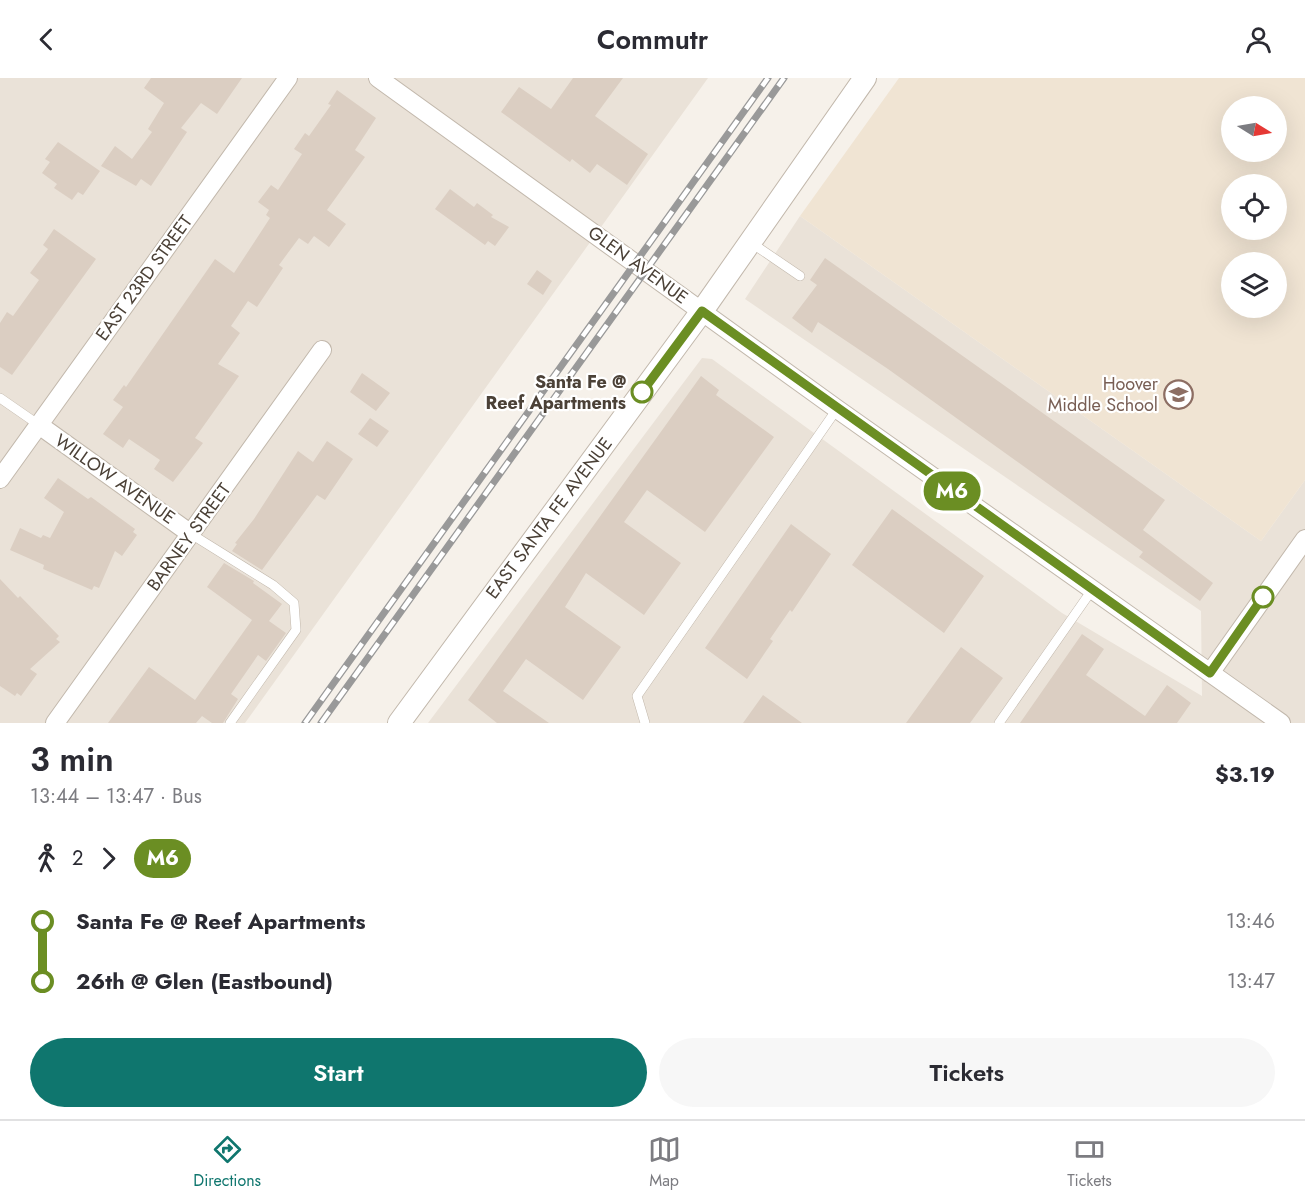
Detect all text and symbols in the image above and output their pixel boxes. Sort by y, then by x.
text: Commutr [597,20,708,59]
icon: back [30,23,63,56]
icon: person [1242,23,1275,56]
north arrow [1221,96,1287,162]
map controls [1221,96,1287,318]
button: locate [1221,174,1287,240]
street label: EAST 23RD STREET [89,209,199,346]
street label: GLEN AVENUE [583,220,693,310]
button: layers [1221,252,1287,318]
place label: Santa Fe @ Reef Apartments [486,369,626,416]
place label: Hoover Middle School [1048,371,1159,418]
school or university icon: Hoover Middle School [1163,378,1195,410]
marker: Santa Fe @ Reef Apartments [631,381,653,403]
street label: WILLOW AVENUE [49,428,181,530]
street label: EAST SANTA FE AVENUE [480,432,618,604]
line badge: M6 [925,472,979,510]
text: M6 [936,476,968,506]
street label: BARNEY STREET [141,477,237,596]
unlabelled marker [1252,586,1274,608]
text: 3 min [30,736,114,783]
text: $3.19 [1215,758,1275,790]
text: 13:44 – 13:47 · Bus [30,782,202,811]
icon: walk [30,842,63,875]
icon: forward [92,842,125,875]
text: M6 [146,843,179,873]
text: 2 [72,844,83,873]
text: Santa Fe @ Reef Apartments [76,905,366,937]
text: 13:46 [1226,907,1275,936]
text: 26th @ Glen (Eastbound) [76,965,333,997]
text: 13:47 [1227,967,1275,996]
button: Start [30,1038,647,1107]
button: Tickets [659,1038,1275,1107]
tab: Directions [193,1133,261,1192]
tab: Map [648,1133,681,1192]
tab: Tickets [1067,1133,1112,1192]

